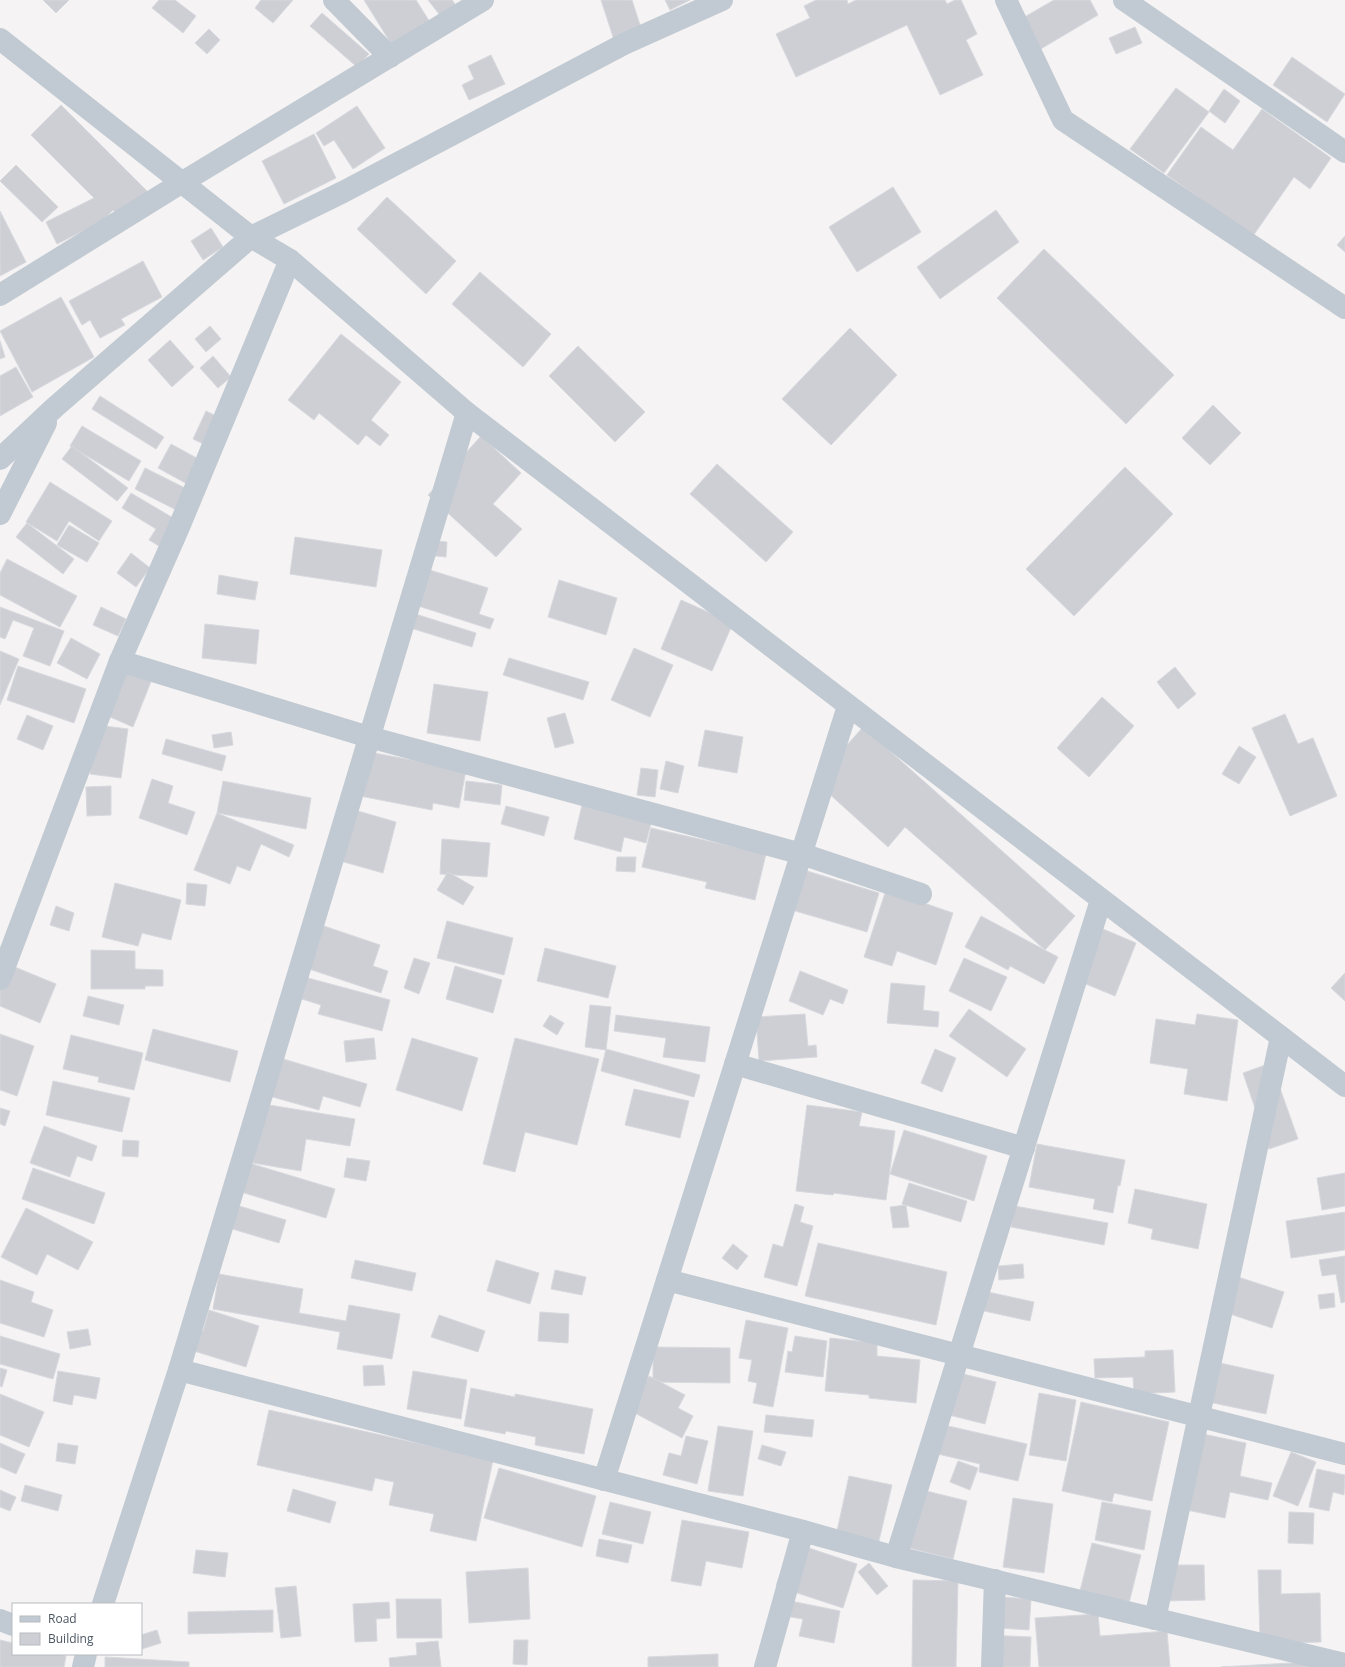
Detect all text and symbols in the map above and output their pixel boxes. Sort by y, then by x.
legend [12,1603,142,1655]
text: Road [48,1610,77,1627]
text: Building [48,1630,94,1647]

